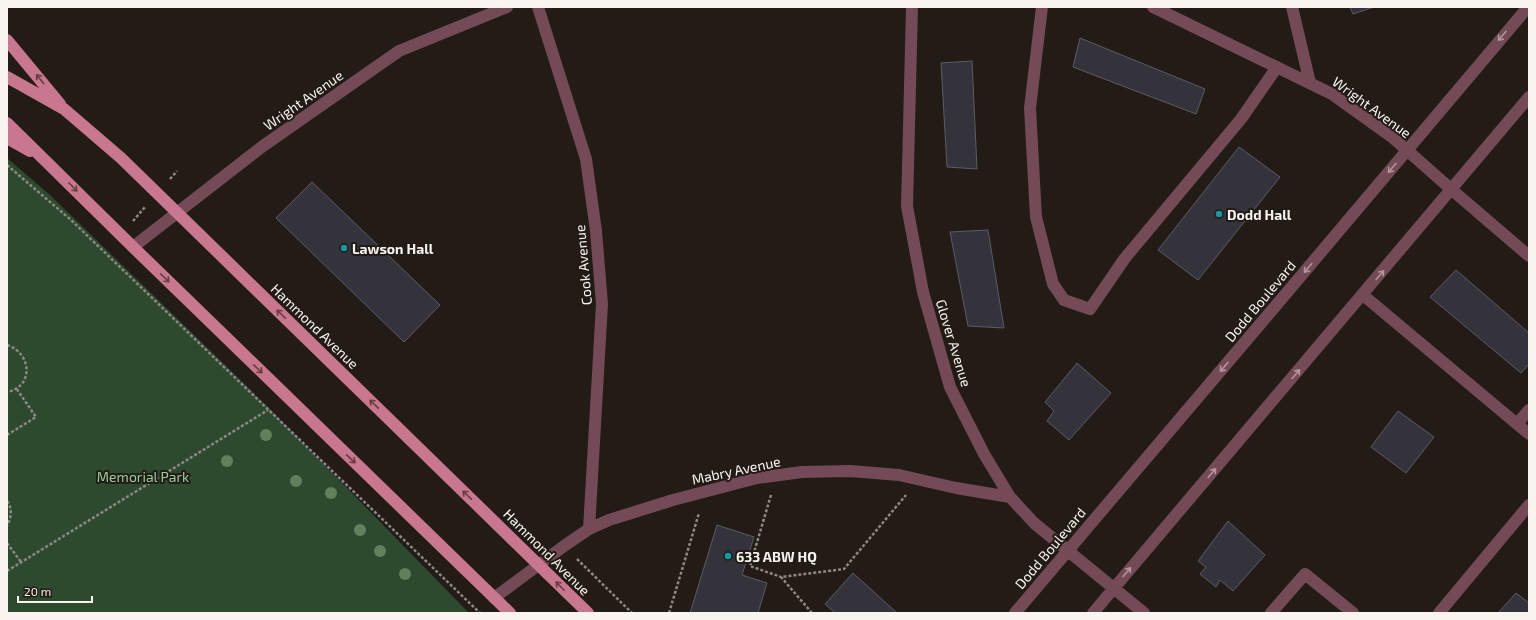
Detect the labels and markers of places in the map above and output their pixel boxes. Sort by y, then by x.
place label: Dodd Hall [1227,206,1292,223]
marker: Dodd Hall [1214,209,1224,219]
place label: Lawson Hall [352,240,434,257]
marker: Lawson Hall [339,243,349,253]
place label: 633 ABW HQ [736,548,817,566]
marker: 633 ABW HQ [723,551,733,561]

